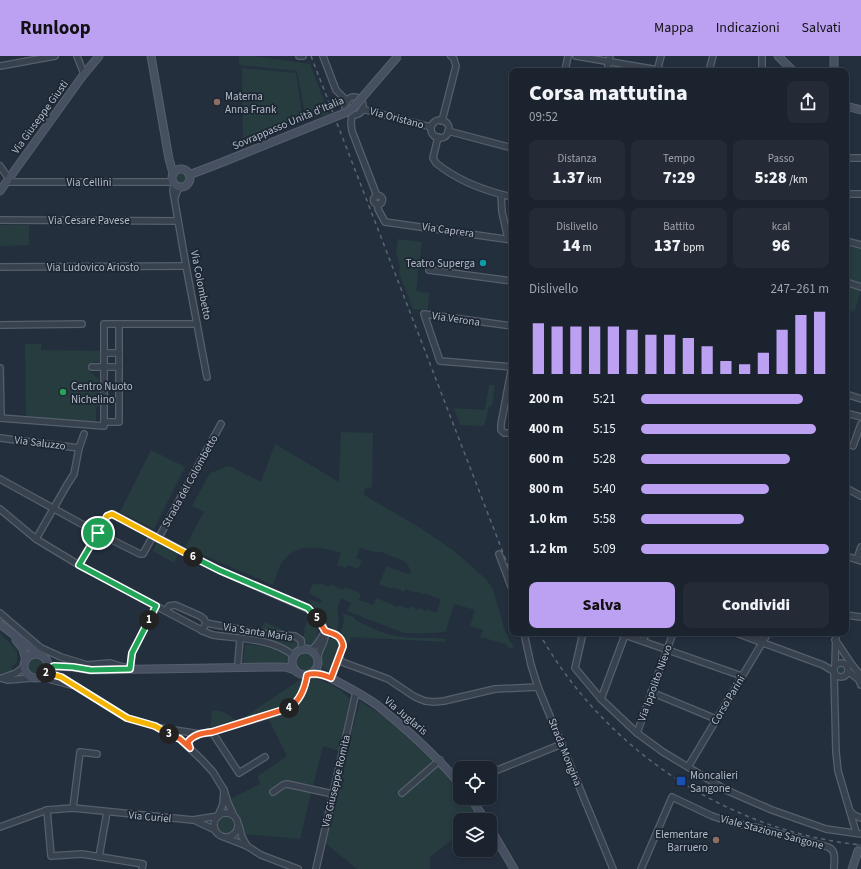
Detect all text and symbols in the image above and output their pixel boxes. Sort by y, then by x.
text: Runloop [20,15,91,42]
text: Mappa [654,18,694,38]
text: Indicazioni [716,18,780,38]
text: Salvati [802,18,841,38]
street label: Via Giuseppe Giusti [8,77,72,157]
text: Corsa mattutina [529,77,688,109]
button: share [787,81,829,123]
place label: Materna Anna Frank [225,89,277,117]
street label: Sovrappasso Unità d'Italia [230,93,346,153]
marker: Materna Anna Frank [212,97,222,107]
street label: Via Oristano [368,104,426,132]
text: 09:52 [529,108,558,126]
text: Distanza [558,151,596,166]
text: Tempo [663,151,695,166]
text: Passo [768,151,794,166]
text: 1.37 [552,166,585,190]
text: 7:29 [663,166,695,190]
text: 5:28 [754,166,787,190]
text: km [585,172,602,187]
text: /km [787,172,808,187]
street label: Via Cellini [67,175,111,190]
street label: Via Cesare Pavese [48,213,130,228]
street label: Via Caprera [421,219,475,241]
text: Dislivello [556,219,598,234]
text: Battito [663,219,695,234]
text: kcal [772,219,790,234]
text: 14 [562,234,580,258]
text: 137 [654,234,681,258]
text: 96 [772,234,790,258]
text: m [580,240,592,255]
text: bpm [681,240,704,255]
street label: Via Colombetto [187,249,215,321]
place label: Teatro Superga [406,256,475,271]
marker: Teatro Superga [478,258,488,268]
street label: Via Ludovico Ariosto [47,260,139,275]
text: Dislivello [529,280,578,298]
text: 247–261 m [771,280,829,298]
street label: Via Verona [431,308,481,330]
place label: Centro Nuoto Nichelino [71,379,133,407]
marker: Centro Nuoto Nichelino [58,387,68,397]
text: 200 m [529,390,563,408]
text: 5:21 [593,390,616,408]
text: 400 m [529,420,563,438]
text: 5:15 [593,420,616,438]
street label: Via Saluzzo [14,432,67,454]
street label: Strada del Colombetto [158,432,222,530]
text: 600 m [529,450,563,468]
text: 5:28 [593,450,616,468]
text: 800 m [529,480,563,498]
text: 5:40 [593,480,616,498]
text: 1.0 km [529,510,568,528]
text: 5:58 [593,510,616,528]
pin [81,516,115,550]
icon: arrive [87,522,109,544]
text: 1.2 km [529,540,568,558]
text: 5:09 [593,540,616,558]
pin: 6 [183,547,203,567]
text: 6 [190,549,196,564]
button: Salva [529,582,675,628]
button: Condividi [683,582,829,628]
pin: 5 [307,608,327,628]
pin: 1 [139,610,159,630]
text: 5 [314,610,320,625]
text: 1 [146,612,152,627]
street label: Via Santa Maria [222,619,294,645]
street label: Via Ippolito Nievo [634,642,676,724]
pin: 2 [36,663,56,683]
text: 2 [43,665,49,680]
street label: Corso Parini [707,672,749,728]
street label: Via Juglaris [381,693,431,739]
pin: 4 [279,698,299,718]
text: 4 [286,700,292,715]
street label: Strada Mongina [545,716,585,788]
pin: 3 [159,724,179,744]
text: 3 [166,726,172,741]
street label: Via Giuseppe Romita [318,733,354,829]
map controls [453,761,497,857]
button: locate [453,761,497,805]
place label: Moncalieri Sangone [690,768,738,796]
marker: Moncalieri Sangone [675,775,687,787]
street label: Via Curiel [128,808,172,826]
street label: Viale Stazione Sangone [719,811,826,853]
button: layers [453,813,497,857]
place label: Elementare Barruero [655,827,709,855]
marker: Elementare Barruero [711,835,721,845]

